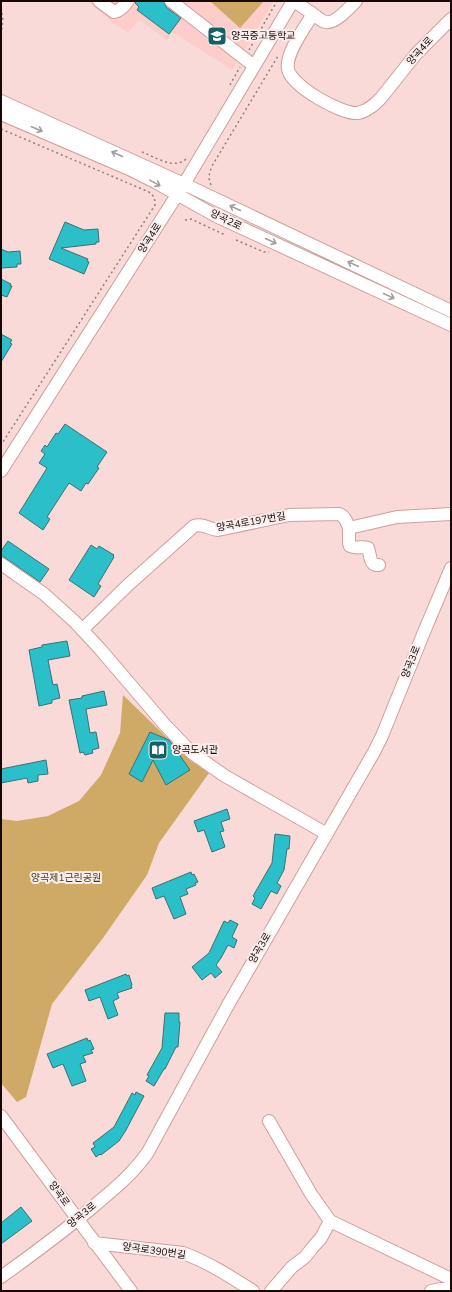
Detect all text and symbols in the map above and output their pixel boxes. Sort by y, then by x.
school or university icon: 양곡중고등학교 [206,25,228,47]
place label: 양곡중고등학교 [231,29,295,43]
street label: 양곡4로 [404,34,436,68]
one-way arrow [30,126,42,134]
one-way arrow [111,150,123,157]
one-way arrow [149,179,161,187]
one-way arrow [229,204,241,211]
street label: 양곡2로 [208,206,244,234]
street label: 양곡4로 [135,220,165,256]
one-way arrow [265,238,277,245]
one-way arrow [347,260,359,267]
one-way arrow [383,293,395,300]
street label: 양곡4로197번길 [215,509,287,535]
street label: 양곡3로 [398,644,424,680]
library icon: 양곡도서관 [147,739,169,761]
place label: 양곡도서관 [172,743,219,757]
park label: 양곡제1근린공원 [31,871,101,885]
street label: 양곡3로 [246,930,274,966]
street label: 양곡로 [45,1179,73,1209]
street label: 양곡3로 [65,1199,99,1231]
street label: 양곡로390번길 [121,1240,187,1262]

